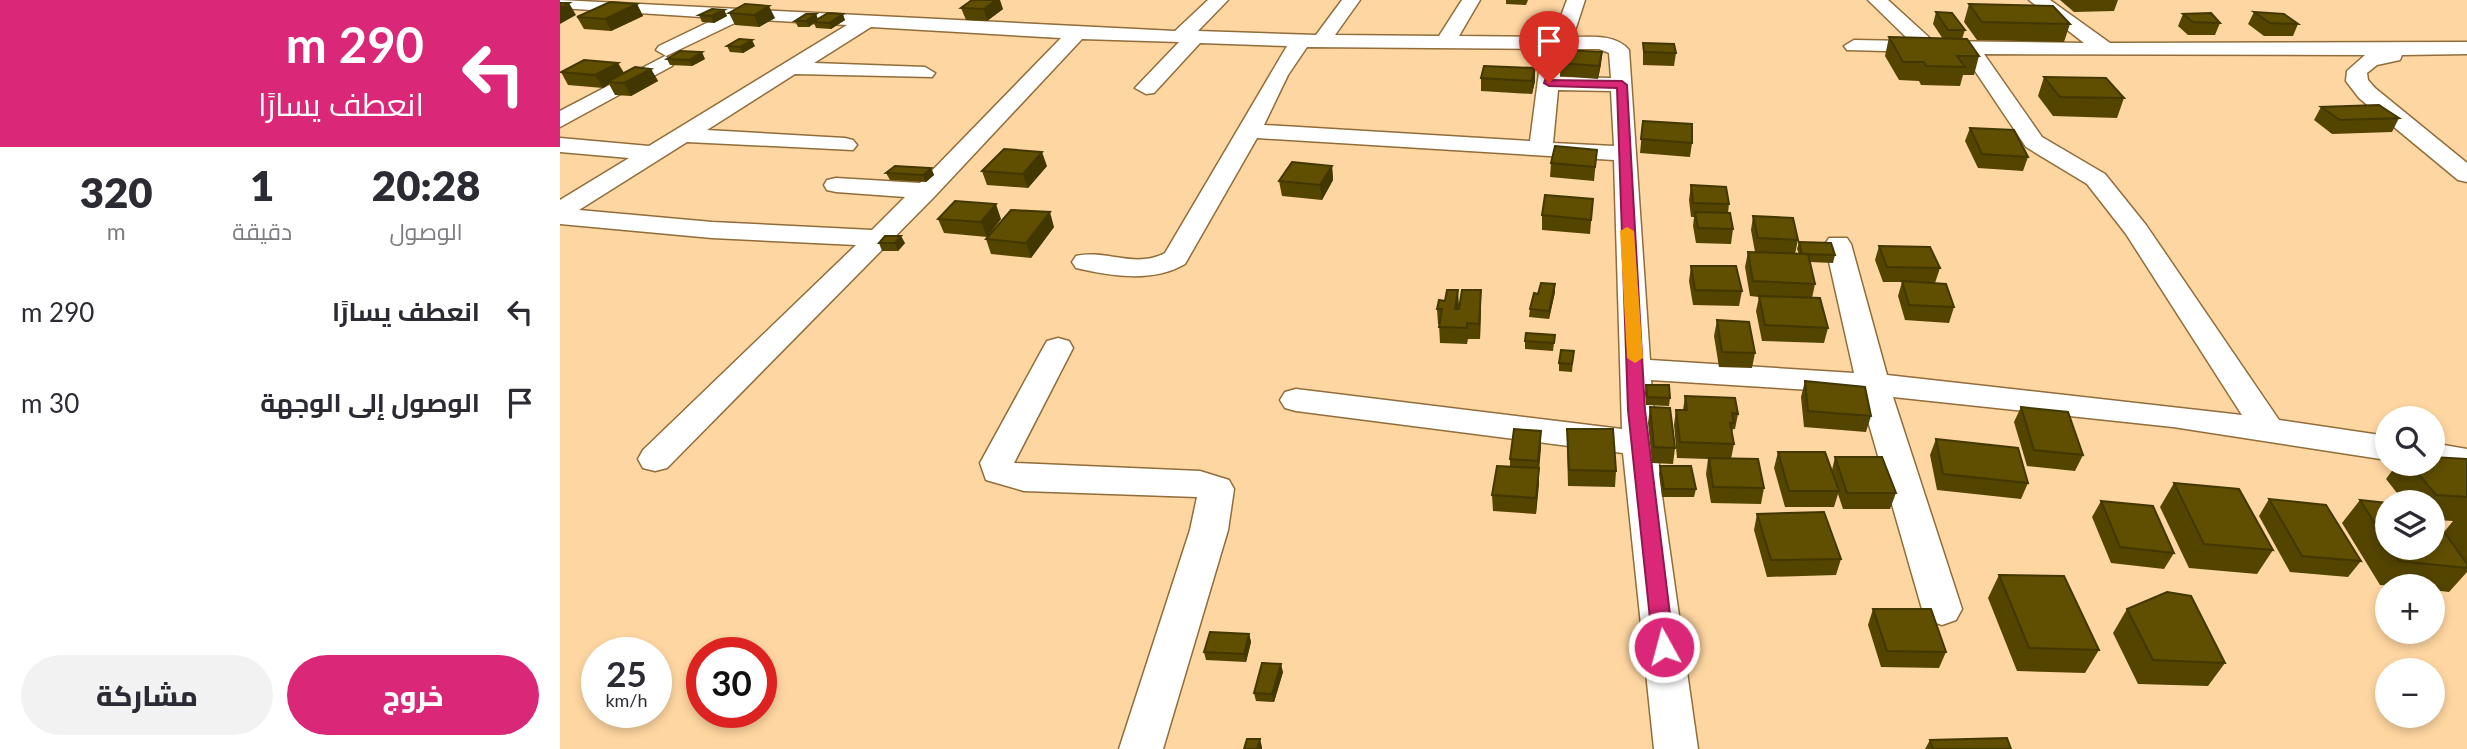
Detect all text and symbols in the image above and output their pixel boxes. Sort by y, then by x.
pin [1519,11,1579,83]
text: 290 m [286,15,424,73]
icon: arrive [1530,22,1568,60]
icon: left [448,28,539,119]
text: انعطف يسارًا [258,84,424,123]
text: 1 [250,160,274,210]
text: 20:28 [372,160,480,210]
text: 320 [80,167,153,217]
text: m [107,217,126,245]
text: دقيقة [232,217,292,245]
text: الوصول [389,217,463,245]
icon: left [501,293,539,331]
text: انعطف يسارًا [332,295,480,327]
text: 290 m [21,296,94,328]
icon: arrive [501,384,539,422]
text: الوصول إلى الوجهة [260,386,480,418]
text: 30 m [21,387,79,419]
map controls [2375,406,2445,728]
button: search [2375,406,2445,476]
button: layers [2375,490,2445,560]
button: + [2375,574,2445,644]
position arrow [1627,610,1701,684]
speed limit sign: 30 [686,637,777,728]
text: 25 [606,652,647,694]
button: مشاركة [21,655,273,735]
button: خروج [287,655,539,735]
button: − [2375,658,2445,728]
text: km/h [605,689,648,711]

